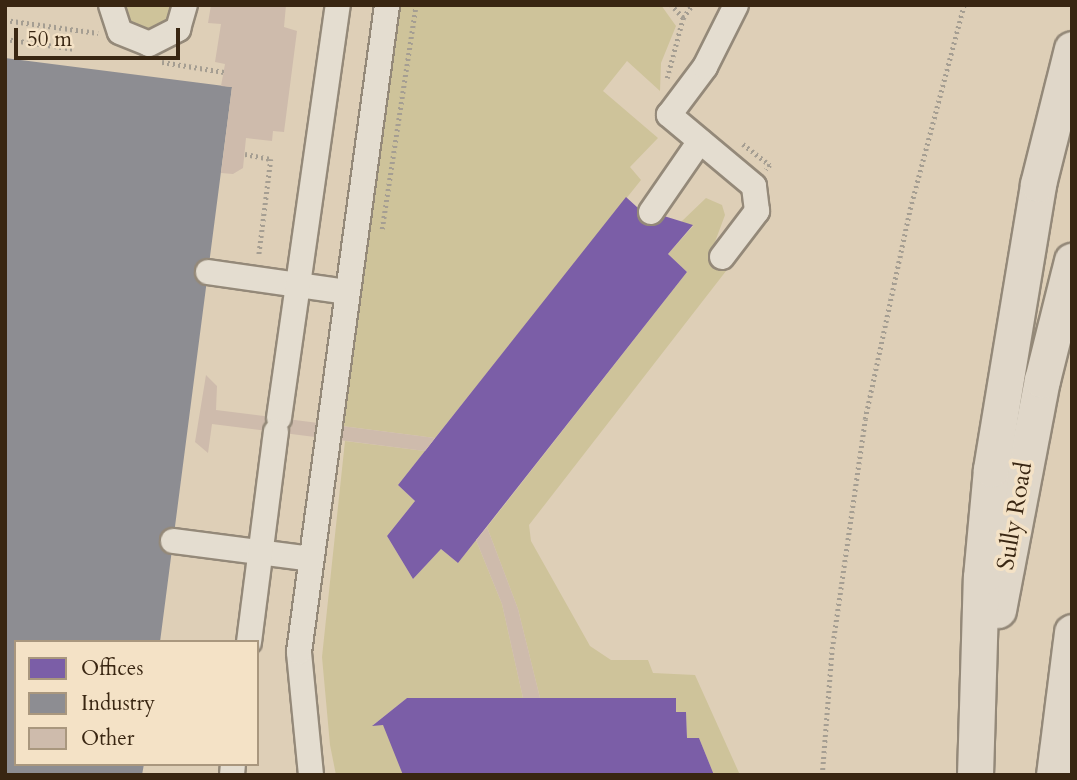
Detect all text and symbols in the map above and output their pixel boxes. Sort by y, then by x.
scale bar [18,14,184,58]
text: 50 m [27,25,72,54]
street label: Sully Road [991,460,1039,572]
legend [14,640,259,766]
text: Offices [81,654,143,683]
text: Industry [81,689,155,718]
text: Other [81,724,135,753]

